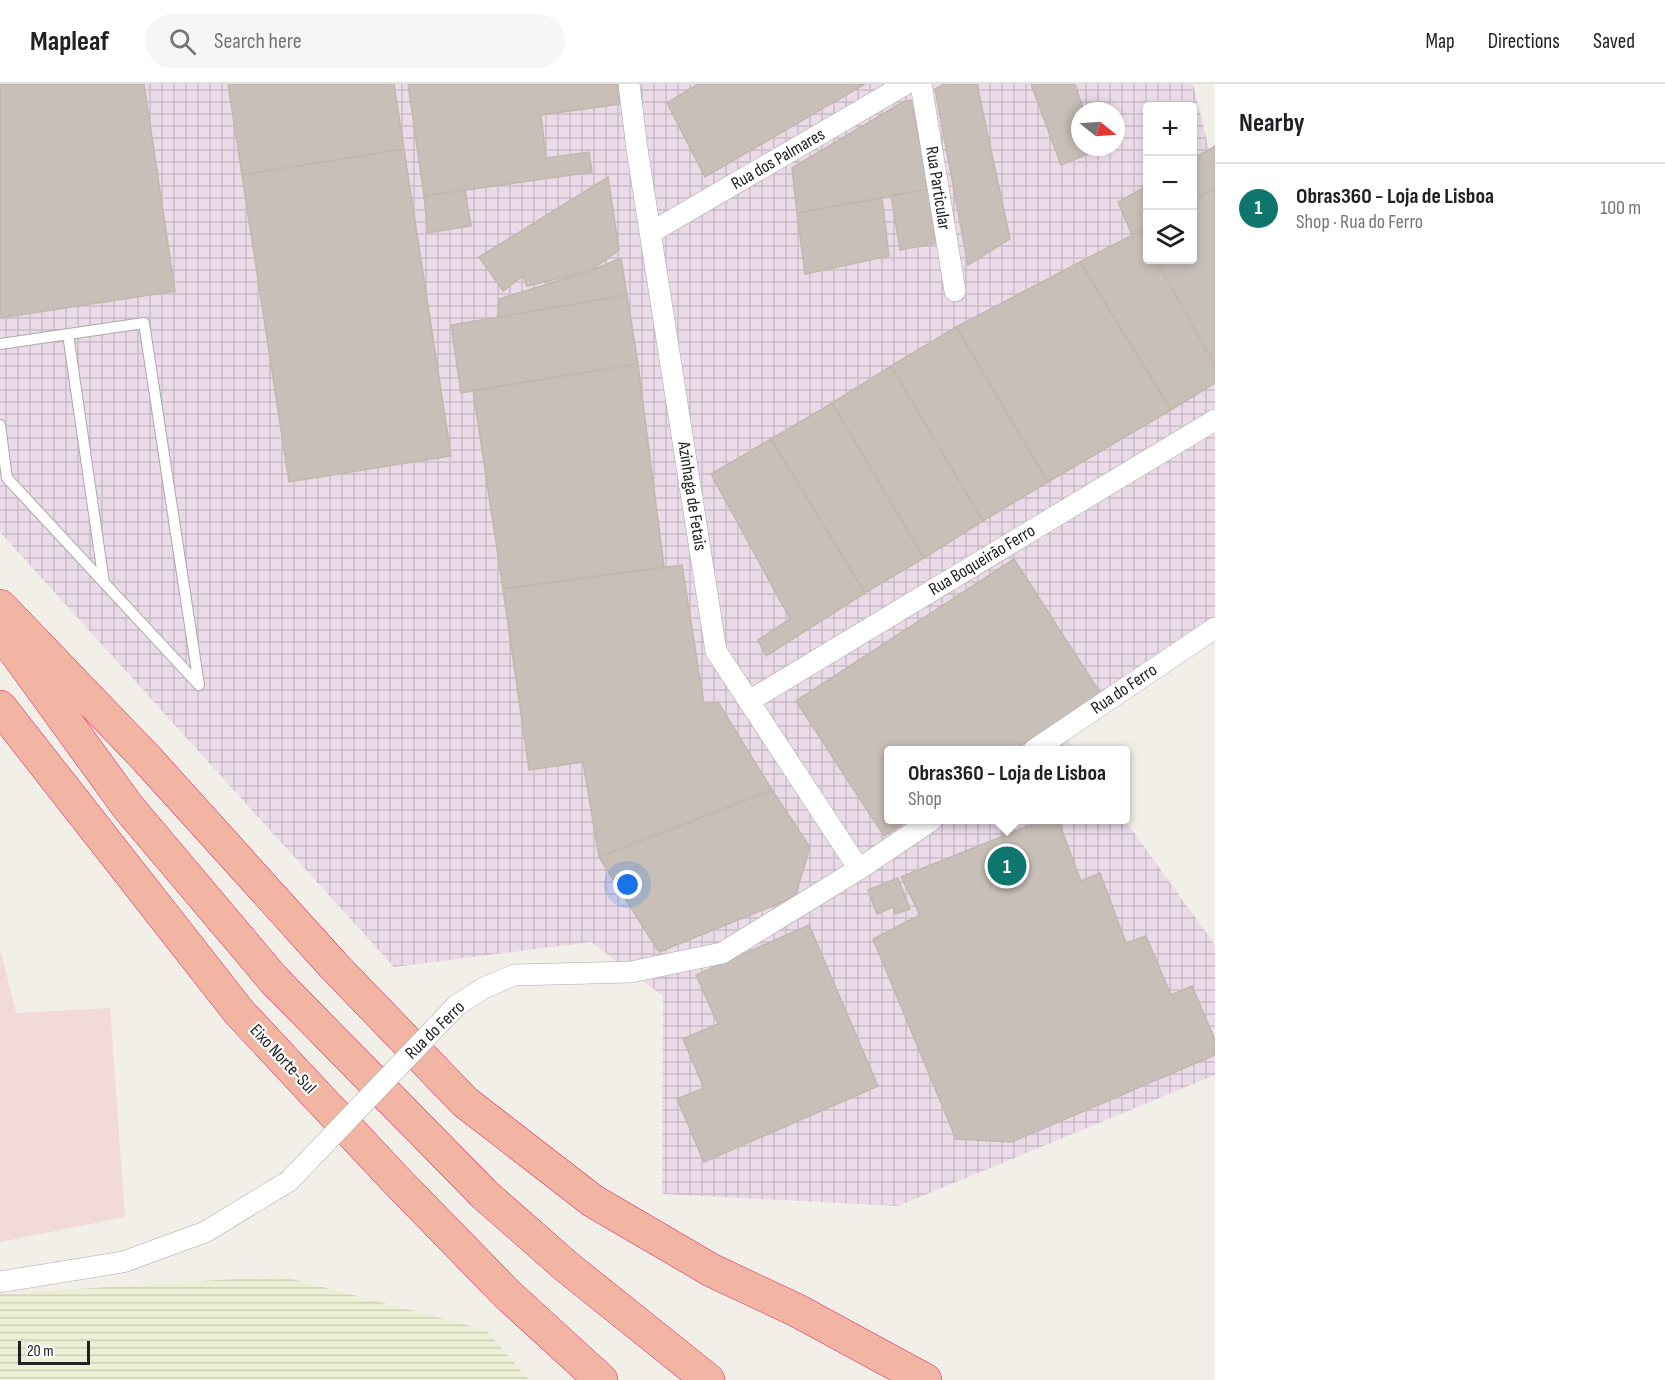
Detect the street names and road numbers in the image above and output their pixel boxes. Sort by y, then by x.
street label: Rua dos Palmares [727,124,829,194]
street label: Rua Particular [921,145,955,231]
street label: Azinhaga de Fetais [673,439,711,552]
street label: Rua Boqueirão Ferro [925,520,1039,600]
street label: Rua do Ferro [1087,659,1161,719]
street label: Rua do Ferro [401,996,469,1064]
street label: Eixo Norte-Sul [246,1020,320,1098]

